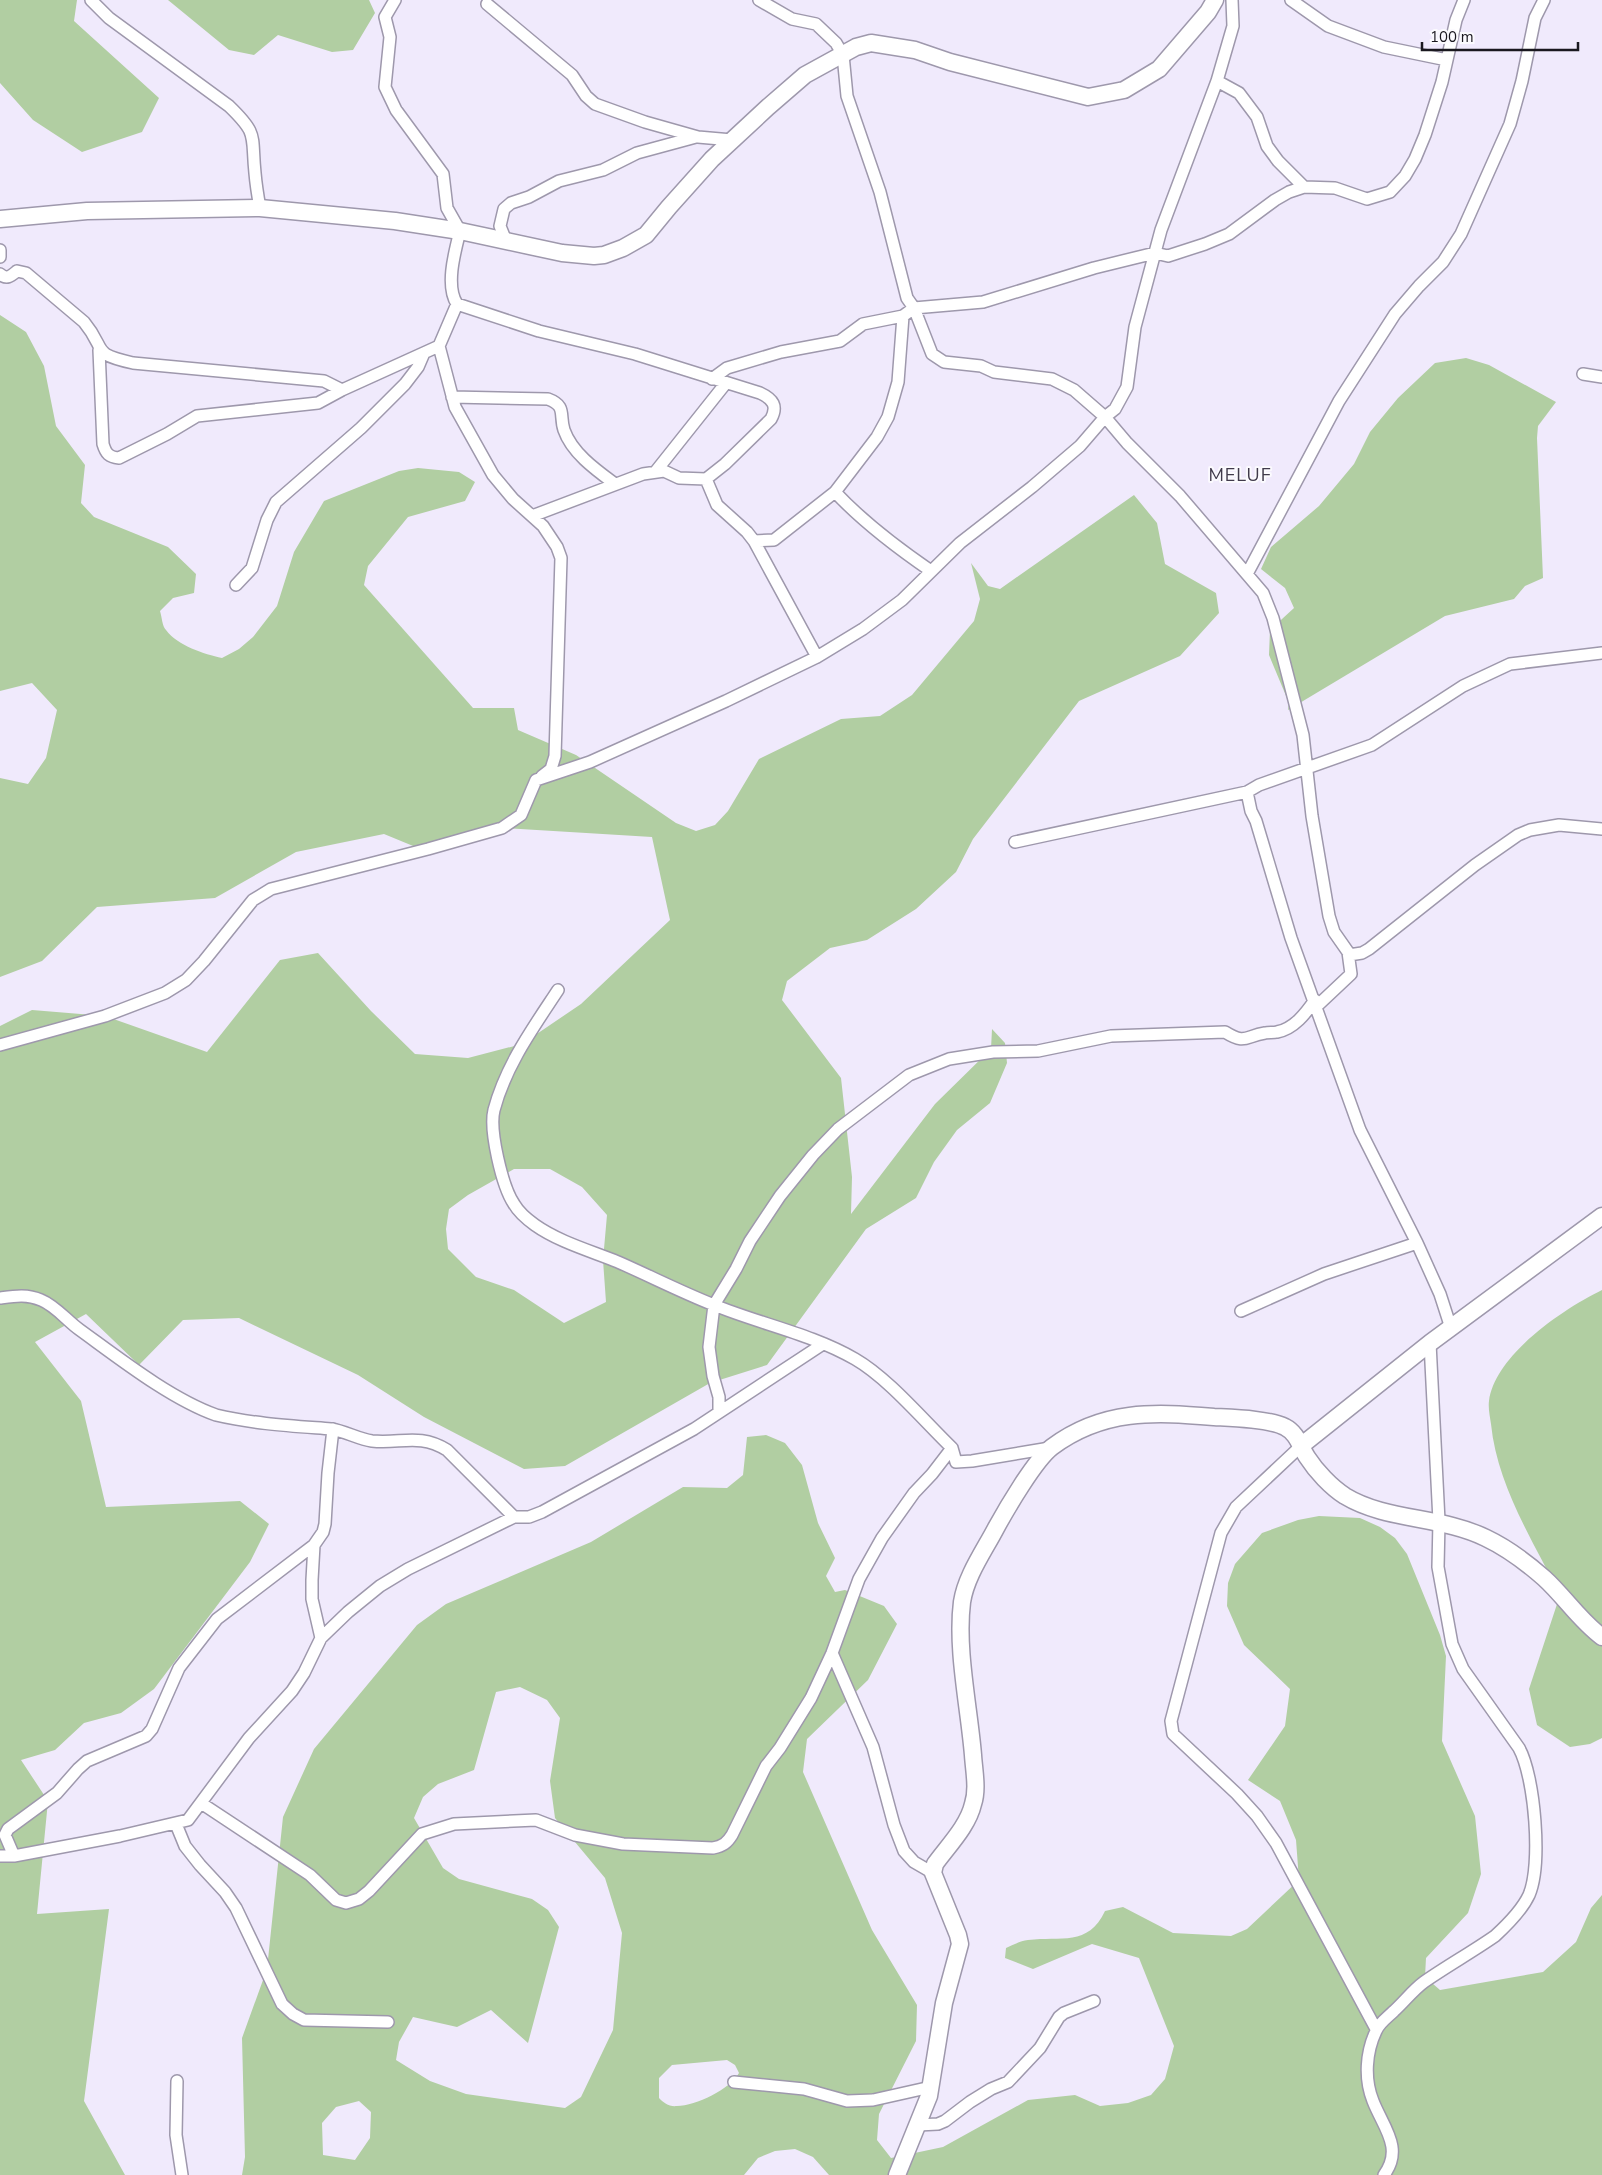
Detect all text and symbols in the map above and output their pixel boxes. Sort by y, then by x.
scale bar [1422,20,1578,52]
text: 100 m [1430,27,1474,47]
district label: MELUF [1208,463,1272,487]

